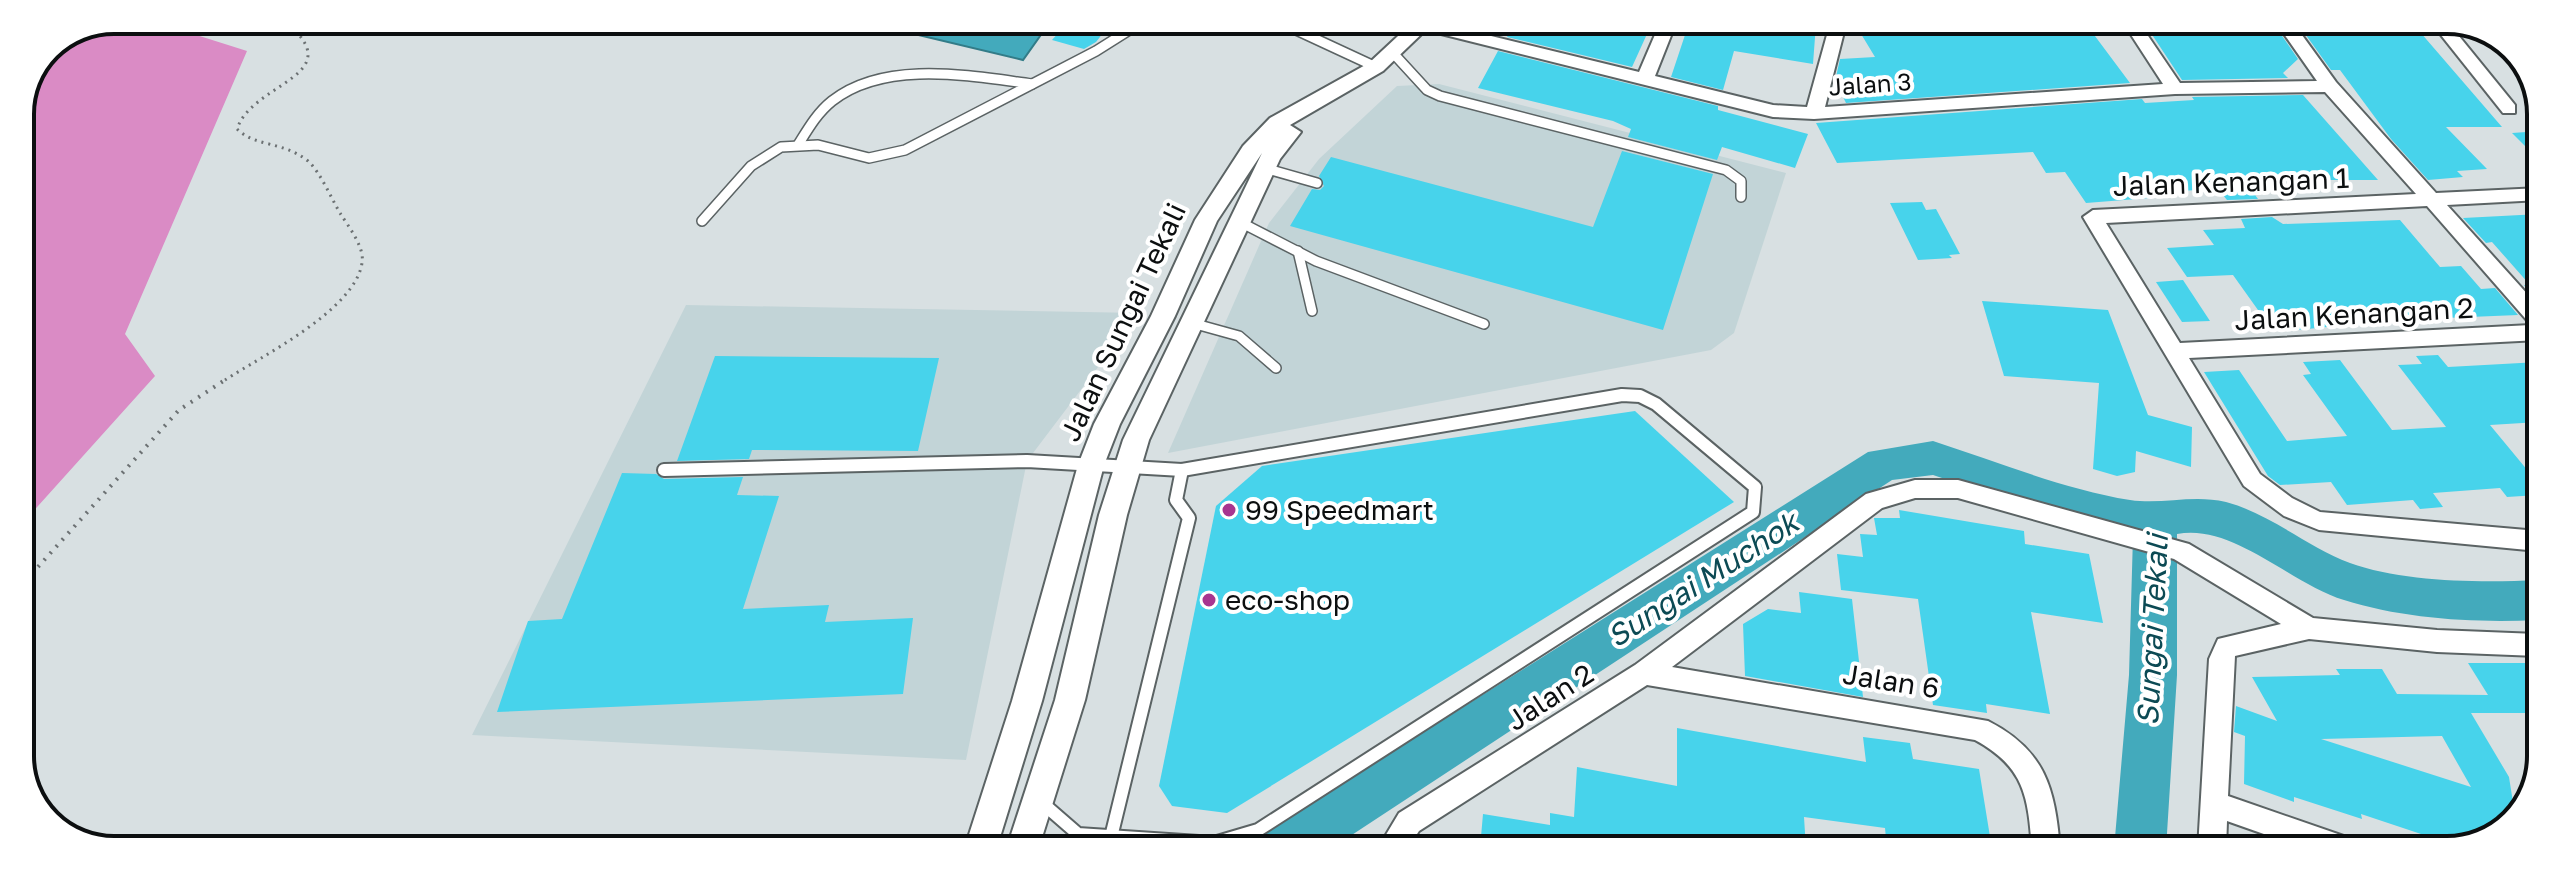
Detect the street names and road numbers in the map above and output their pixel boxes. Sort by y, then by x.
street label: Jalan 3 [1828,66,1912,101]
street label: Jalan Kenangan 1 [2112,161,2350,202]
street label: Jalan Sungai Tekali [1053,197,1192,446]
street label: Jalan Kenangan 2 [2234,291,2474,336]
street label: Jalan 2 [1500,656,1599,737]
street label: Jalan 6 [1840,657,1942,704]

